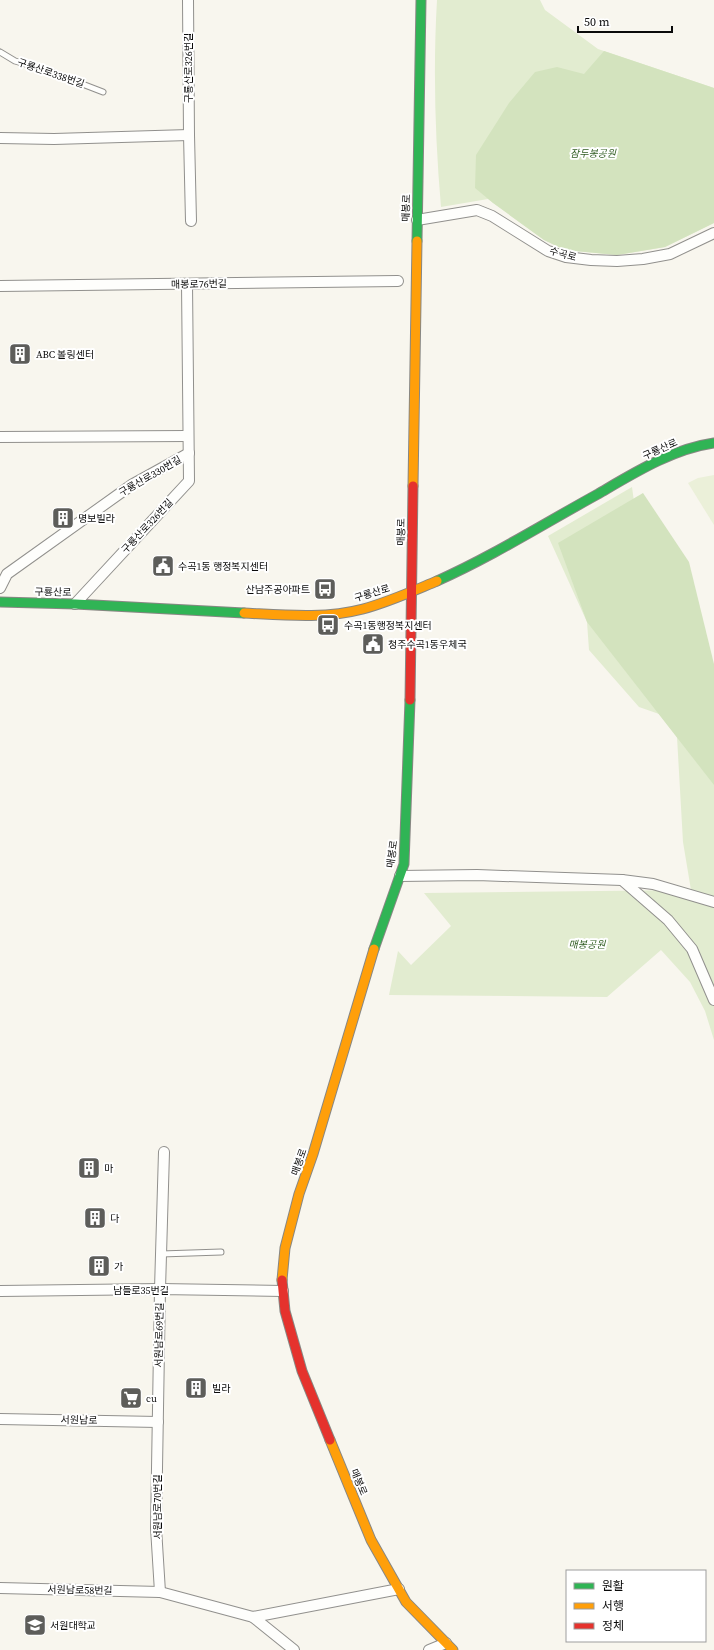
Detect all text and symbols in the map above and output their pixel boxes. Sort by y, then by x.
scale bar [578,8,672,34]
text: 50 m [584,14,610,30]
street label: 구룡산로326번길 [182,33,195,103]
street label: 구룡산로338번길 [16,55,86,91]
park label: 잠두봉공원 [570,147,617,160]
street label: 매봉로 [399,194,413,222]
street label: 수곡로 [548,244,578,264]
street label: 매봉로76번길 [171,277,227,291]
building icon: ABC 볼링센터 [7,341,33,367]
place label: ABC 볼링센터 [36,348,94,361]
street label: 구룡산로 [641,436,679,462]
street label: 구룡산로330번길 [116,453,184,499]
street label: 구룡산로326번길 [118,496,176,556]
building icon: 명보빌라 [50,505,76,531]
place label: 명보빌라 [78,512,116,525]
street label: 매봉로 [394,518,408,546]
public building icon: 수곡1동 행정복지센터 [150,553,176,579]
place label: 수곡1동 행정복지센터 [178,560,268,573]
bus stop icon: 산남주공아파트 [312,576,338,602]
street label: 구룡산로 [352,581,392,605]
place label: 산남주공아파트 [246,583,310,596]
street label: 구룡산로 [34,585,72,599]
bus stop icon: 수곡1동행정복지센터 [315,612,341,638]
place label: 수곡1동행정복지센터 [344,619,432,632]
public building icon: 청주수곡1동우체국 [360,631,386,657]
place label: 청주수곡1동우체국 [388,638,467,651]
street label: 매봉로 [384,839,400,869]
park label: 매봉공원 [569,938,606,951]
street label: 매봉로 [288,1147,310,1177]
building icon: 마 [76,1155,102,1181]
place label: 마 [104,1162,114,1175]
building icon: 다 [82,1205,108,1231]
place label: 다 [110,1212,120,1225]
building icon: 가 [86,1253,112,1279]
place label: 가 [114,1260,123,1273]
street label: 남들로35번길 [113,1284,169,1297]
street label: 서원남로69번길 [152,1302,166,1368]
building icon: 빌라 [183,1375,209,1401]
place label: 빌라 [212,1382,231,1395]
supermarket icon: cu [118,1385,144,1411]
place label: cu [146,1392,157,1405]
street label: 서원남로 [60,1413,98,1427]
street label: 매봉로 [348,1467,370,1497]
street label: 서원남로70번길 [151,1474,164,1540]
legend [566,1570,706,1642]
text: 원활 [602,1578,624,1594]
street label: 서원남로58번길 [47,1583,113,1597]
text: 서행 [602,1598,624,1614]
school or university icon: 서원대학교 [22,1612,48,1638]
text: 정체 [602,1618,624,1634]
place label: 서원대학교 [50,1619,96,1632]

